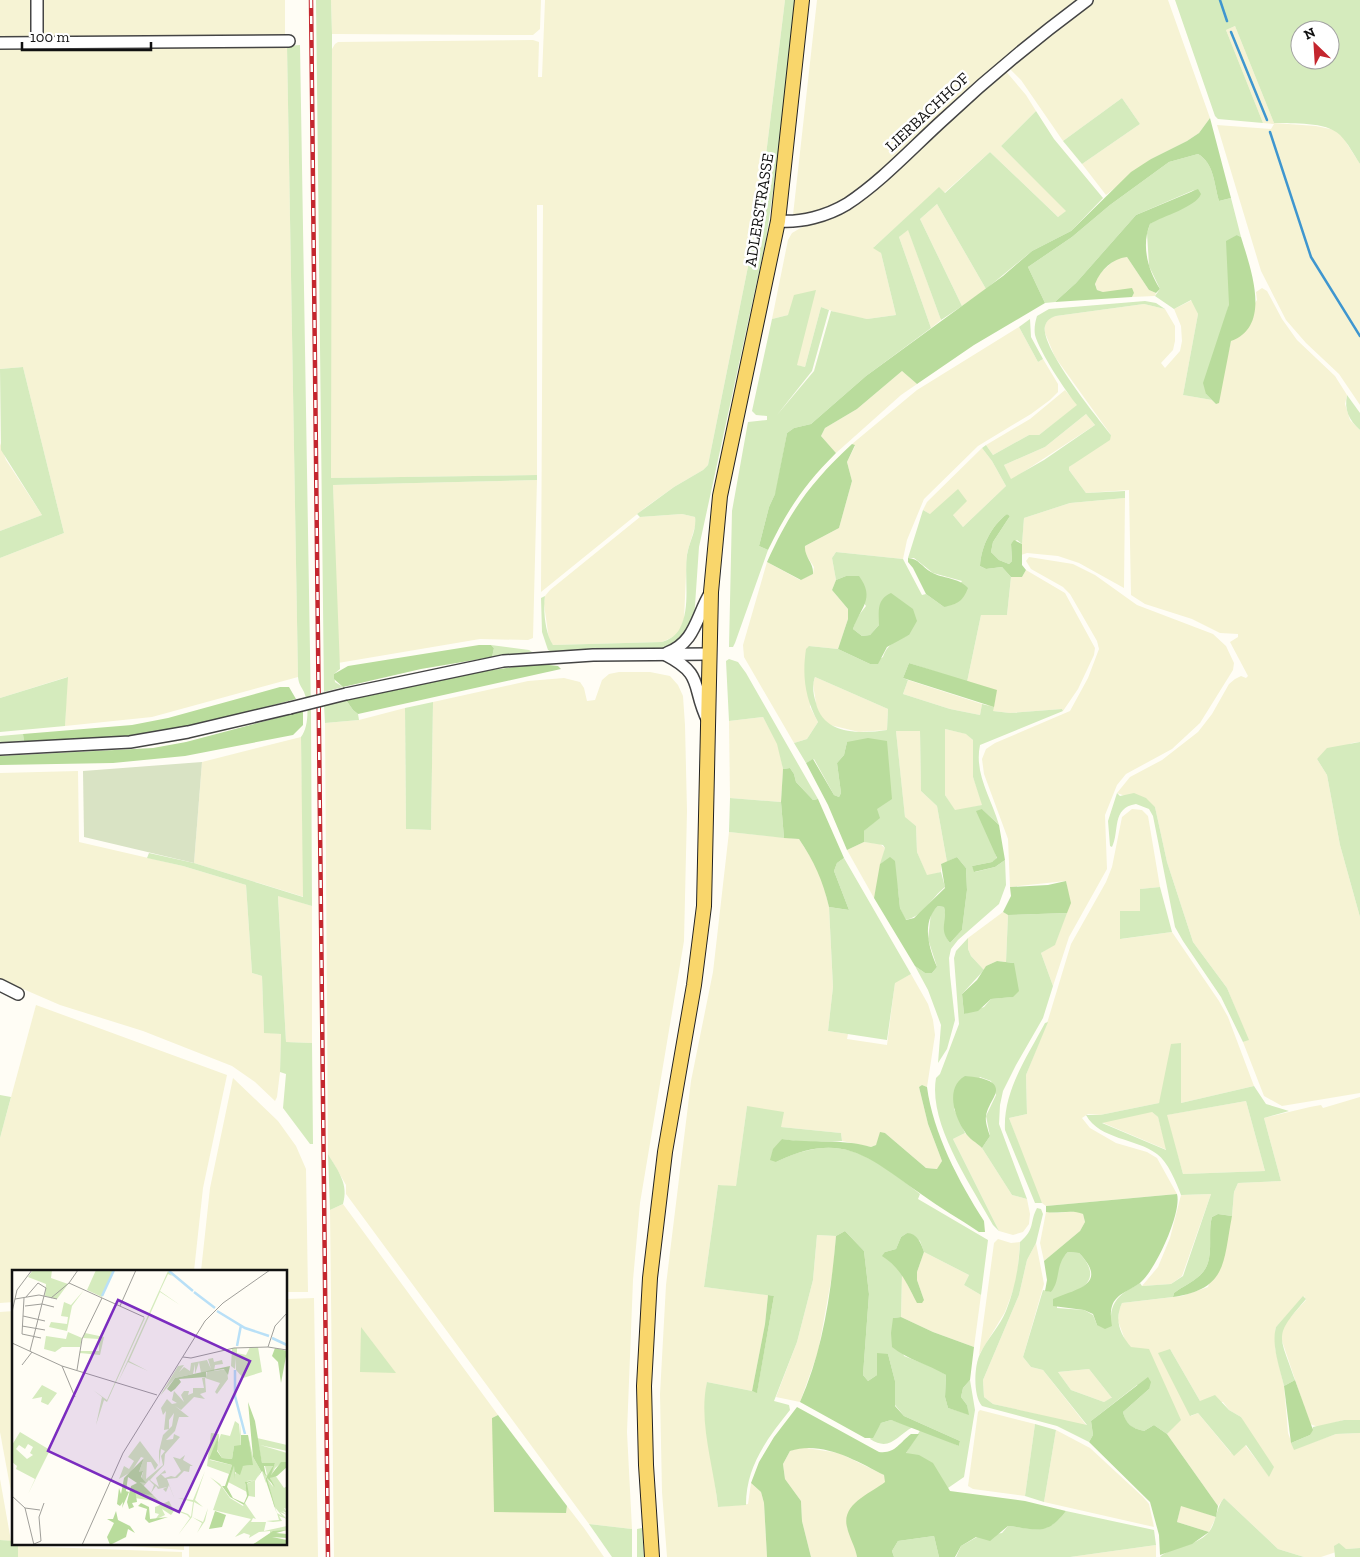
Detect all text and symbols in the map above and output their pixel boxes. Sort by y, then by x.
scale bar [22,20,151,52]
north arrow [1290,20,1340,70]
text: N [1301,24,1318,44]
text: 100 m [30,28,69,46]
street label: LIERBACHHOF [881,68,973,155]
street label: ADLERSTRASSE [741,152,777,268]
inset map [12,1270,288,1544]

